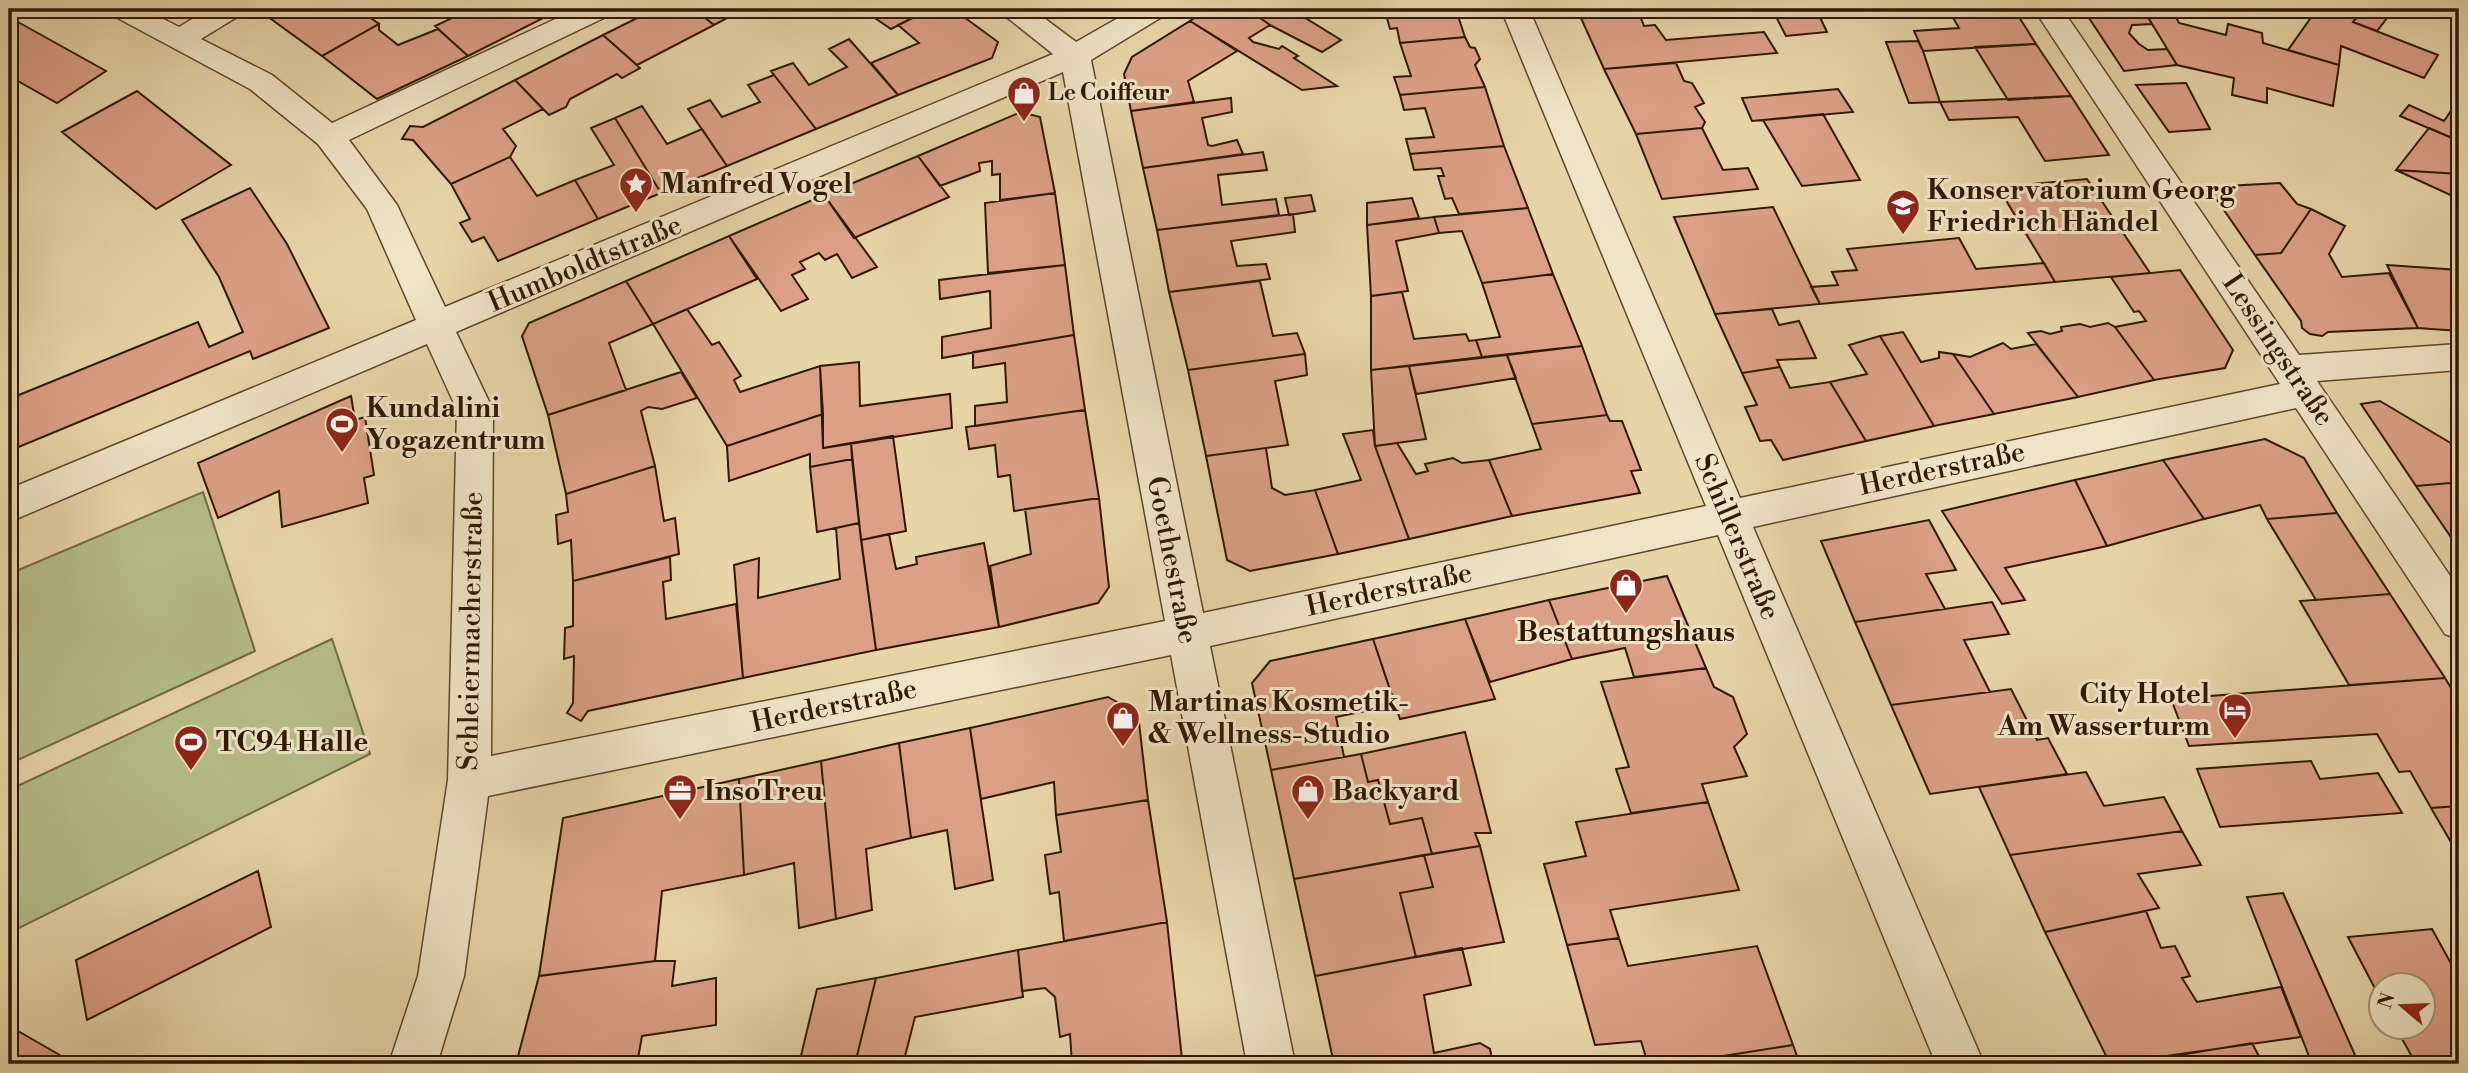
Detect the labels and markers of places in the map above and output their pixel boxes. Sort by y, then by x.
shop icon: Le Coiffeur [1005,74,1043,123]
place label: Le Coiffeur [1048,79,1170,107]
place icon: Manfred Vogel [617,165,655,214]
place label: Manfred Vogel [660,167,852,202]
place label: Konservatorium Georg Friedrich Händel [1927,173,2236,240]
school or university icon: Konservatorium Georg Friedrich Händel [1884,187,1922,236]
place label: Kundalini Yogazentrum [366,391,546,458]
sports icon: Kundalini Yogazentrum [323,405,361,454]
shop icon: Bestattungshaus [1607,566,1645,615]
place label: Bestattungshaus [1517,615,1735,650]
place label: City Hotel Am Wasserturm [1997,677,2211,744]
place label: Martinas Kosmetik- & Wellness-Studio [1148,685,1409,752]
hotel icon: City Hotel Am Wasserturm [2216,691,2254,740]
shop icon: Martinas Kosmetik- & Wellness-Studio [1104,699,1142,748]
sports icon: TC94 Halle [172,723,210,772]
place label: TC94 Halle [216,725,368,760]
office icon: InsoTreu [661,772,699,821]
shop icon: Backyard [1289,772,1327,821]
place label: InsoTreu [704,774,823,809]
place label: Backyard [1332,774,1460,809]

